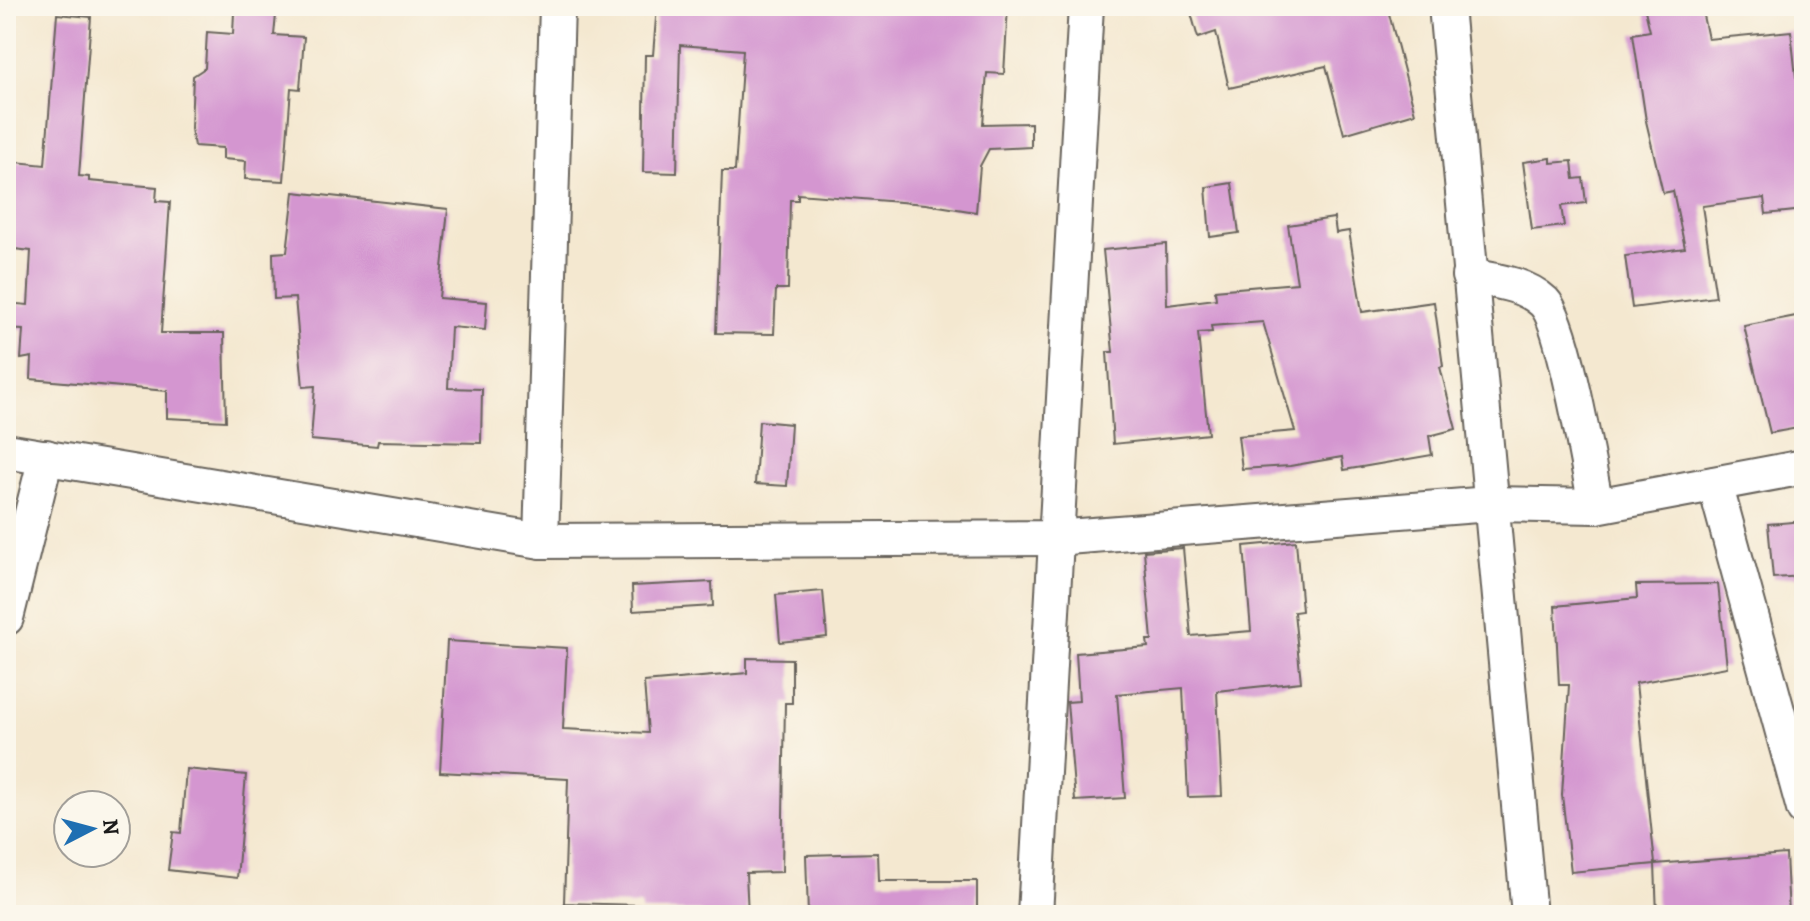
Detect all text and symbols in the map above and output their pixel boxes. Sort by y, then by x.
north arrow [52,789,132,869]
text: N [95,817,127,837]

